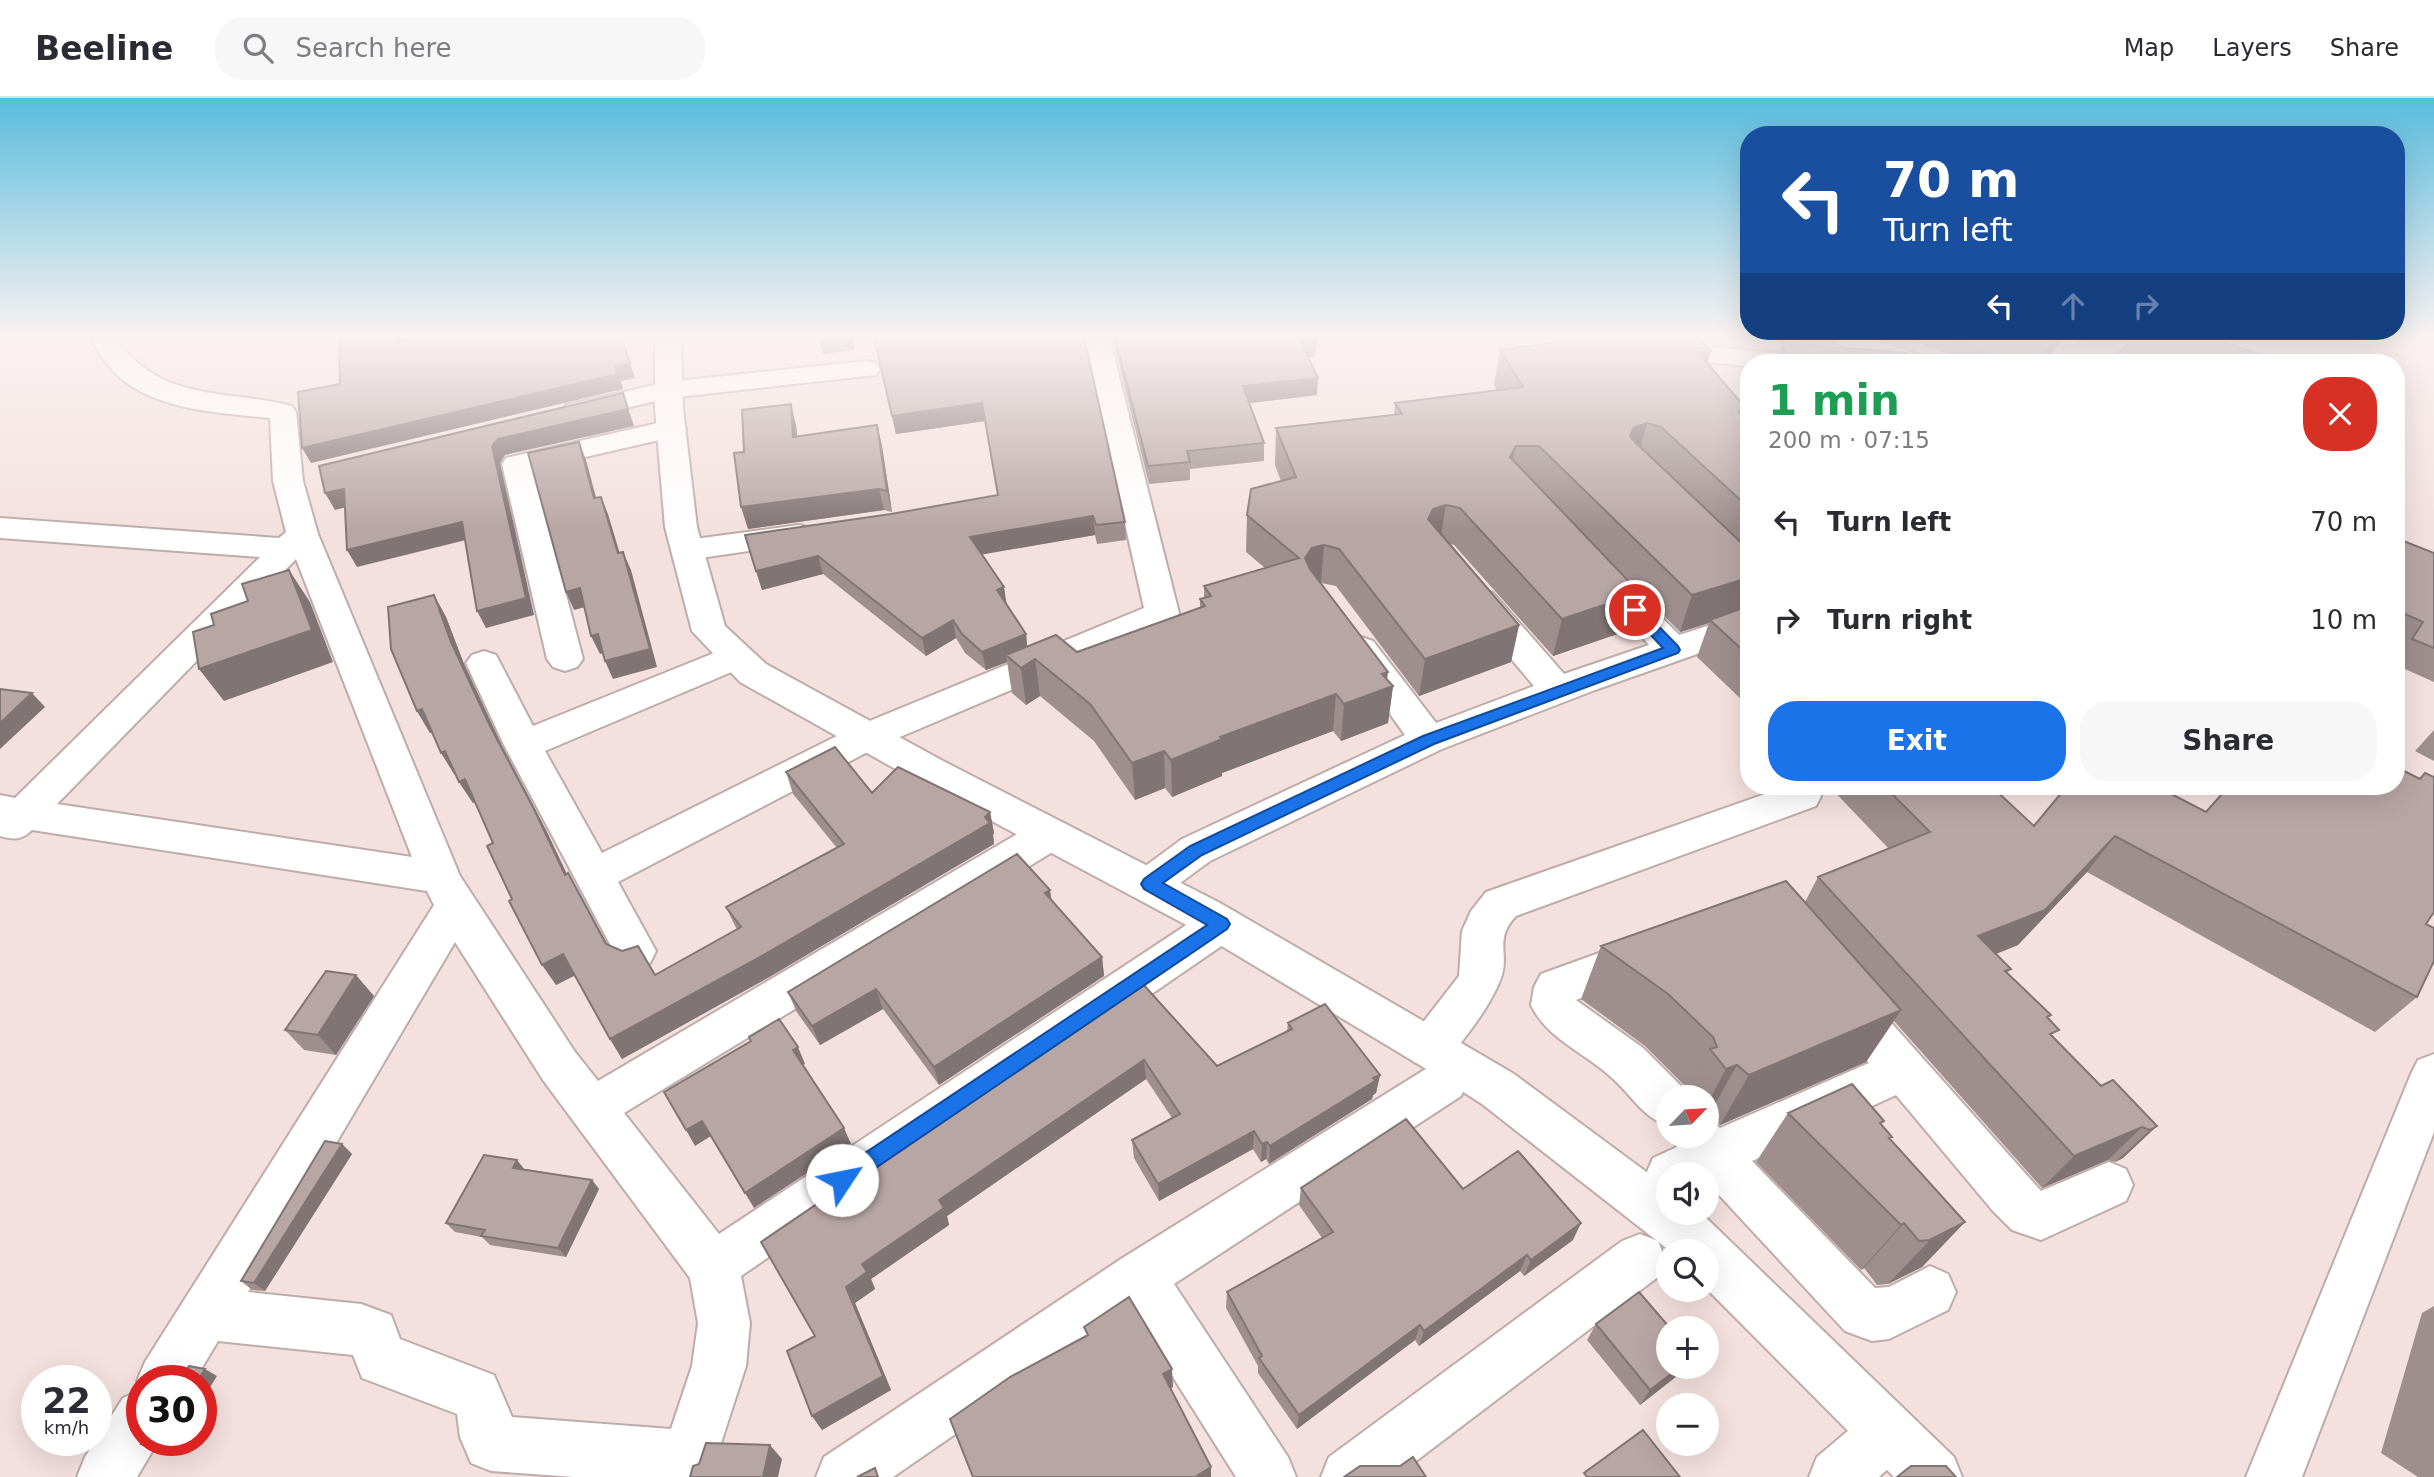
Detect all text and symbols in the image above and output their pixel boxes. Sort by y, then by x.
search box [215,17,705,80]
text: Beeline [35,29,173,68]
icon: search [239,29,277,67]
text: Search here [295,33,452,63]
text: Map [2124,34,2174,62]
text: Layers [2212,34,2292,62]
text: Share [2330,34,2399,62]
text: 70 m [1883,152,2019,209]
icon: left [1768,154,1859,245]
text: Turn left [1883,211,2013,249]
icon: left [1981,287,2019,325]
icon: ahead [2054,287,2092,325]
icon: right [2127,287,2165,325]
text: 1 min [1768,376,1900,425]
button: close [2303,377,2377,451]
text: 200 m · 07:15 [1768,427,1930,453]
icon: left [1768,503,1806,541]
text: Turn left [1827,507,1951,537]
text: 70 m [2310,507,2377,537]
pin [1605,580,1665,640]
icon: arrive [1616,591,1654,629]
icon: right [1768,601,1806,639]
text: Turn right [1827,605,1972,635]
text: 10 m [2310,605,2377,635]
button: Exit [1768,701,2066,781]
button: Share [2080,701,2377,781]
north arrow [1656,1085,1718,1148]
map controls [1656,1085,1719,1456]
position arrow [805,1143,879,1217]
button: sound [1656,1162,1719,1225]
button: search [1656,1239,1719,1302]
button: + [1656,1316,1719,1379]
speed limit sign: 30 [126,1365,217,1456]
text: 22 [42,1381,91,1421]
button: − [1656,1393,1719,1456]
text: km/h [44,1417,89,1438]

